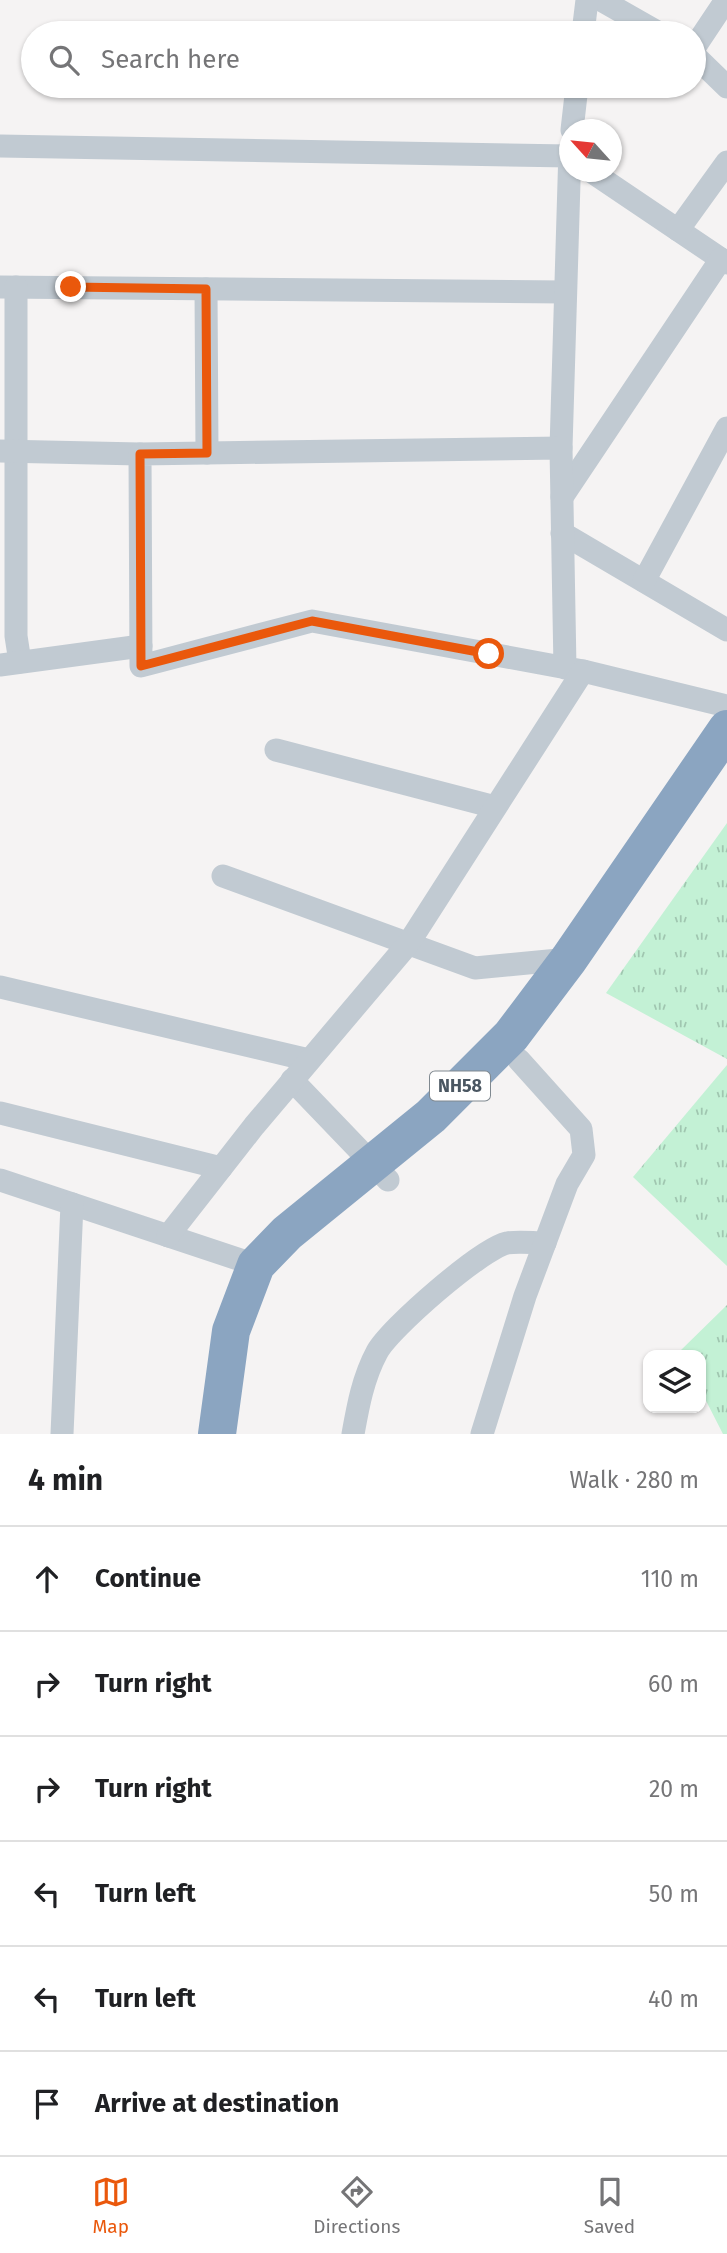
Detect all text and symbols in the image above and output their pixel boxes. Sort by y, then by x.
search box [21,21,706,98]
icon: search [45,41,83,79]
text: Search here [101,44,240,75]
north arrow [559,119,622,182]
route end [55,271,86,302]
route start [473,638,504,669]
road number: NH58 [430,1072,490,1100]
map controls [643,1350,706,1413]
button: layers [643,1350,706,1413]
text: 4 min [28,1462,103,1498]
text: Walk · 280 m [569,1466,699,1494]
icon: ahead [28,1560,66,1598]
text: Continue [95,1563,201,1594]
text: 110 m [641,1565,699,1593]
icon: right [28,1665,66,1703]
text: Turn right [95,1668,212,1699]
text: 60 m [648,1670,699,1698]
icon: right [28,1770,66,1808]
text: Turn right [95,1773,212,1804]
text: 20 m [649,1775,699,1803]
icon: left [28,1875,66,1913]
text: Turn left [95,1878,196,1909]
text: 50 m [649,1880,699,1908]
icon: left [28,1980,66,2018]
text: Turn left [95,1983,196,2014]
text: 40 m [648,1985,699,2013]
icon: arrive [28,2085,66,2123]
text: Arrive at destination [95,2088,339,2119]
tab: Map [92,2173,130,2238]
tab: Directions [313,2173,400,2238]
tab: Saved [584,2173,635,2238]

